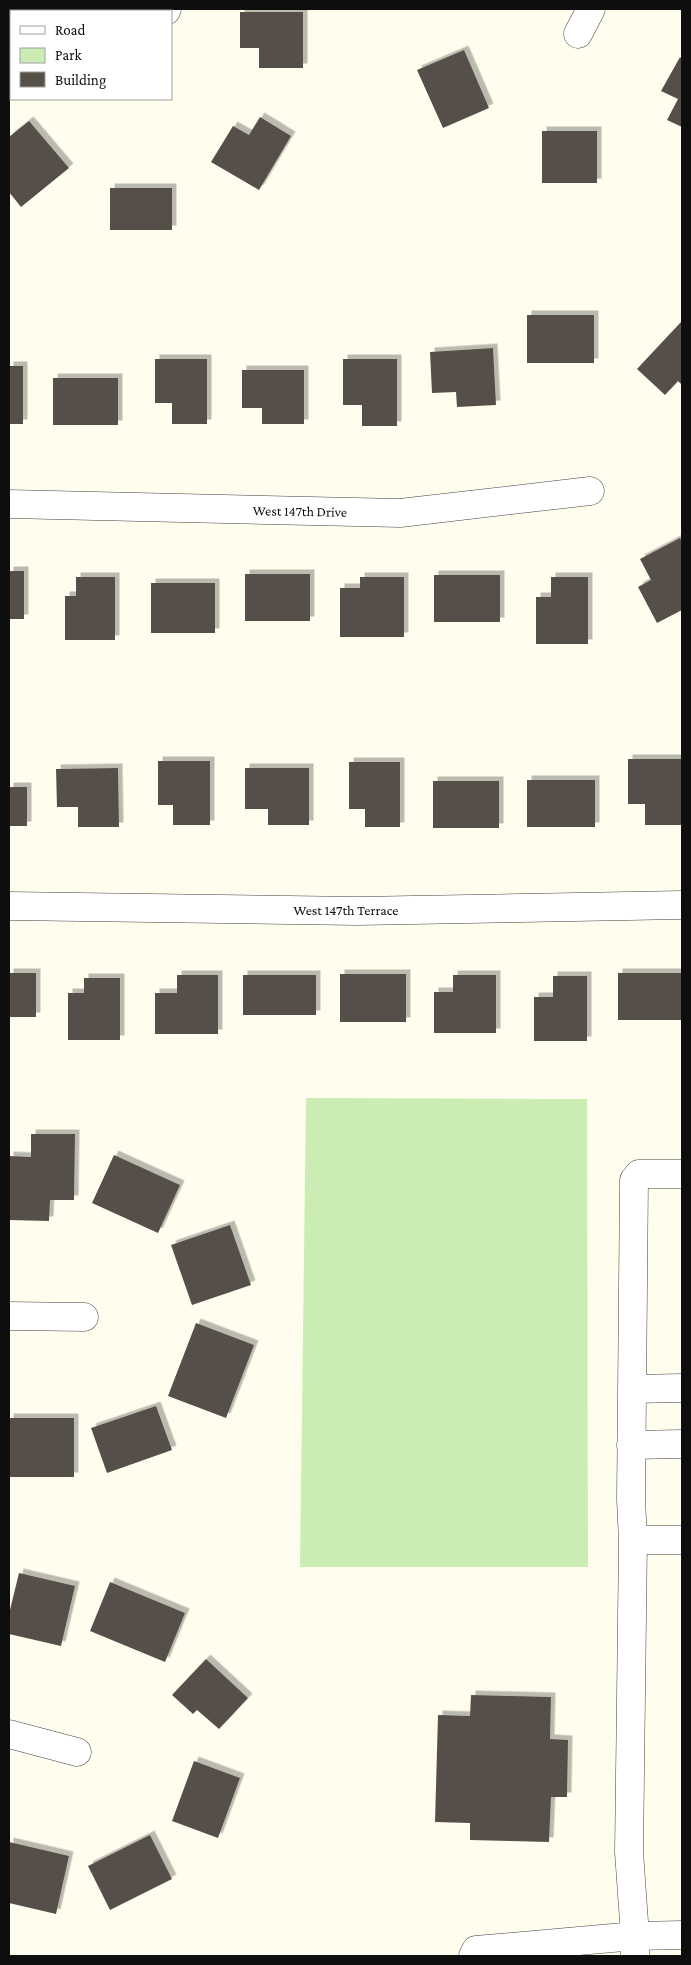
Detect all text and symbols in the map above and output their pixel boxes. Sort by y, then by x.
legend [10,10,172,100]
text: Road [55,22,86,38]
text: Park [55,47,82,63]
text: Building [55,72,106,89]
street label: West 147th Drive [253,502,347,520]
street label: West 147th Terrace [293,902,399,918]

